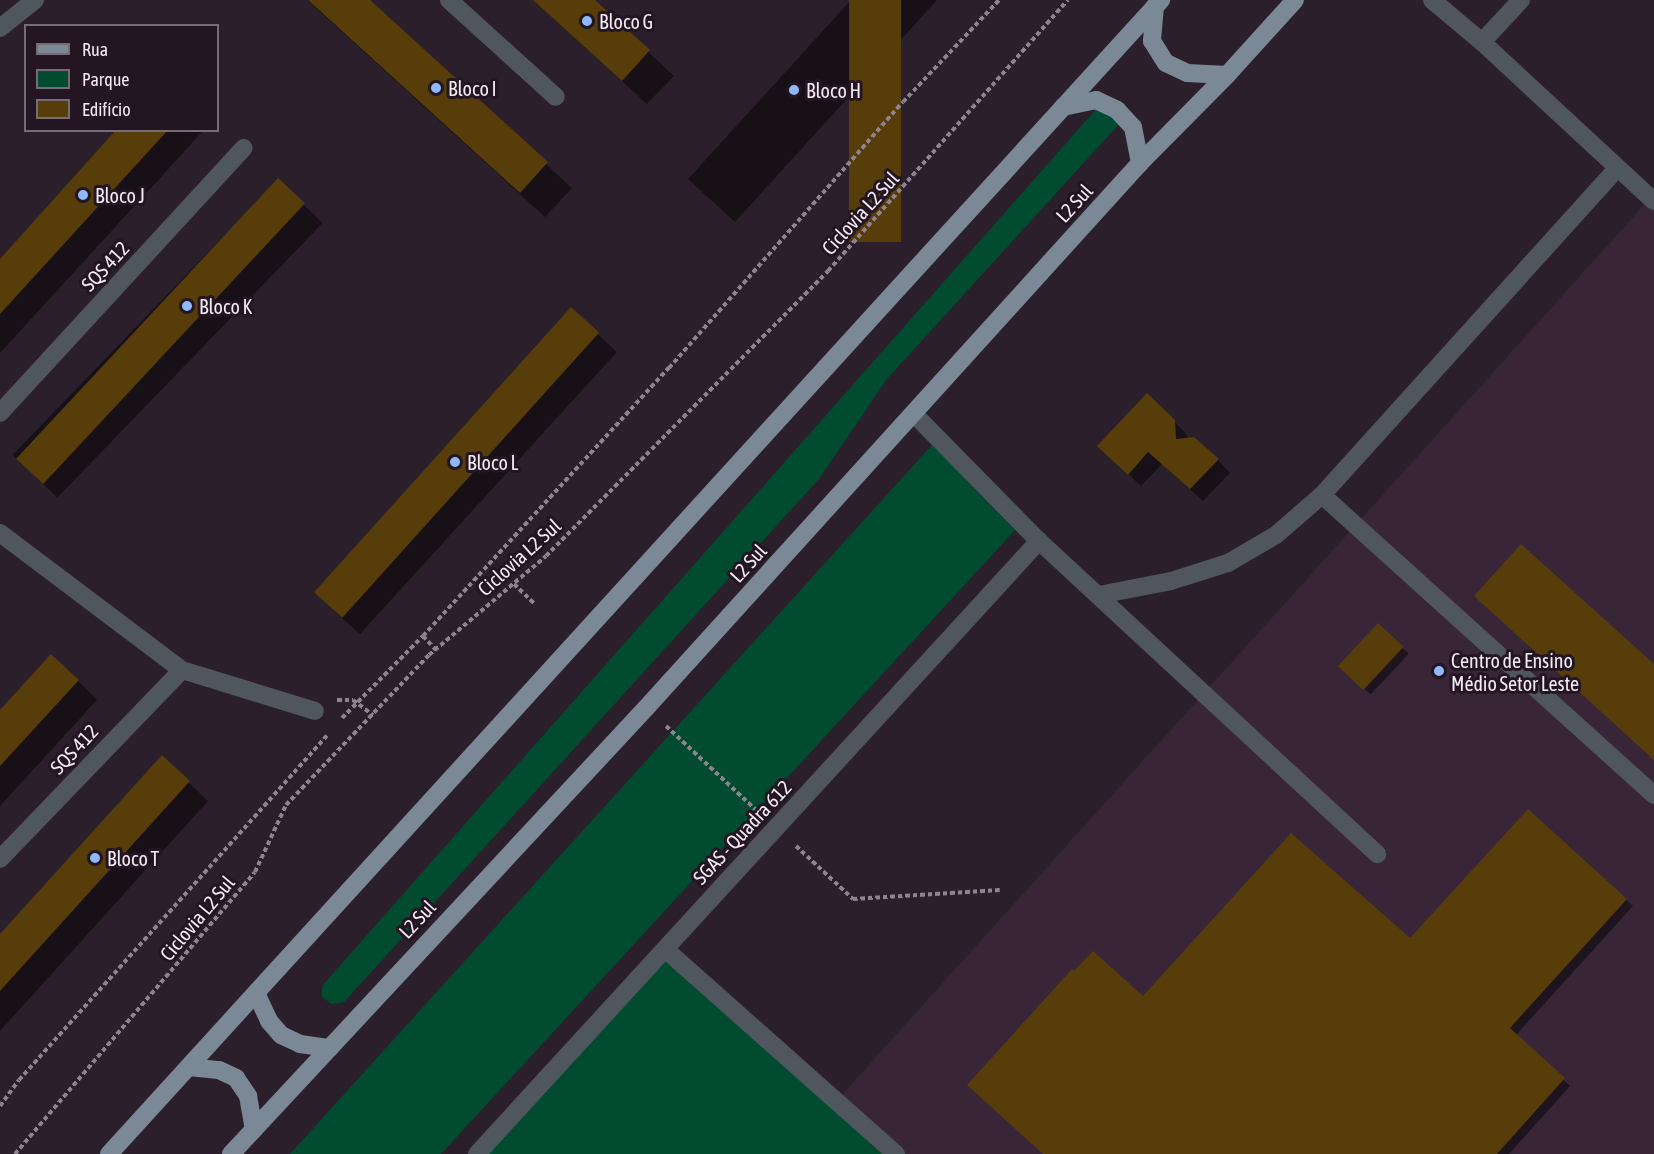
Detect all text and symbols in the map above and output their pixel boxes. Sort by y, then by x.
place label: Bloco G [599,9,653,33]
marker: Bloco G [580,14,594,28]
legend [24,24,219,132]
text: Rua [82,39,108,60]
text: Parque [82,69,130,90]
place label: Bloco I [448,76,497,100]
place label: Bloco H [806,78,861,102]
marker: Bloco I [429,81,443,95]
marker: Bloco H [787,83,801,97]
text: Edifício [82,99,131,120]
street label: Ciclovia L2 Sul [816,167,904,259]
street label: L2 Sul [1051,179,1097,227]
place label: Bloco J [95,183,145,207]
marker: Bloco J [76,188,90,202]
street label: SQS 412 [76,236,134,296]
place label: Bloco K [199,294,252,318]
marker: Bloco K [180,299,194,313]
place label: Bloco L [467,450,518,474]
marker: Bloco L [448,455,462,469]
street label: Ciclovia L2 Sul [473,513,565,601]
street label: L2 Sul [725,539,771,587]
place label: Centro de Ensino Médio Setor Leste [1451,648,1579,695]
marker: Centro de Ensino Médio Setor Leste [1432,664,1446,678]
street label: SQS 412 [45,719,103,779]
street label: SGAS - Quadra 612 [688,775,796,889]
place label: Bloco T [107,846,159,870]
marker: Bloco T [88,851,102,865]
street label: Ciclovia L2 Sul [155,871,239,965]
street label: L2 Sul [393,895,441,943]

